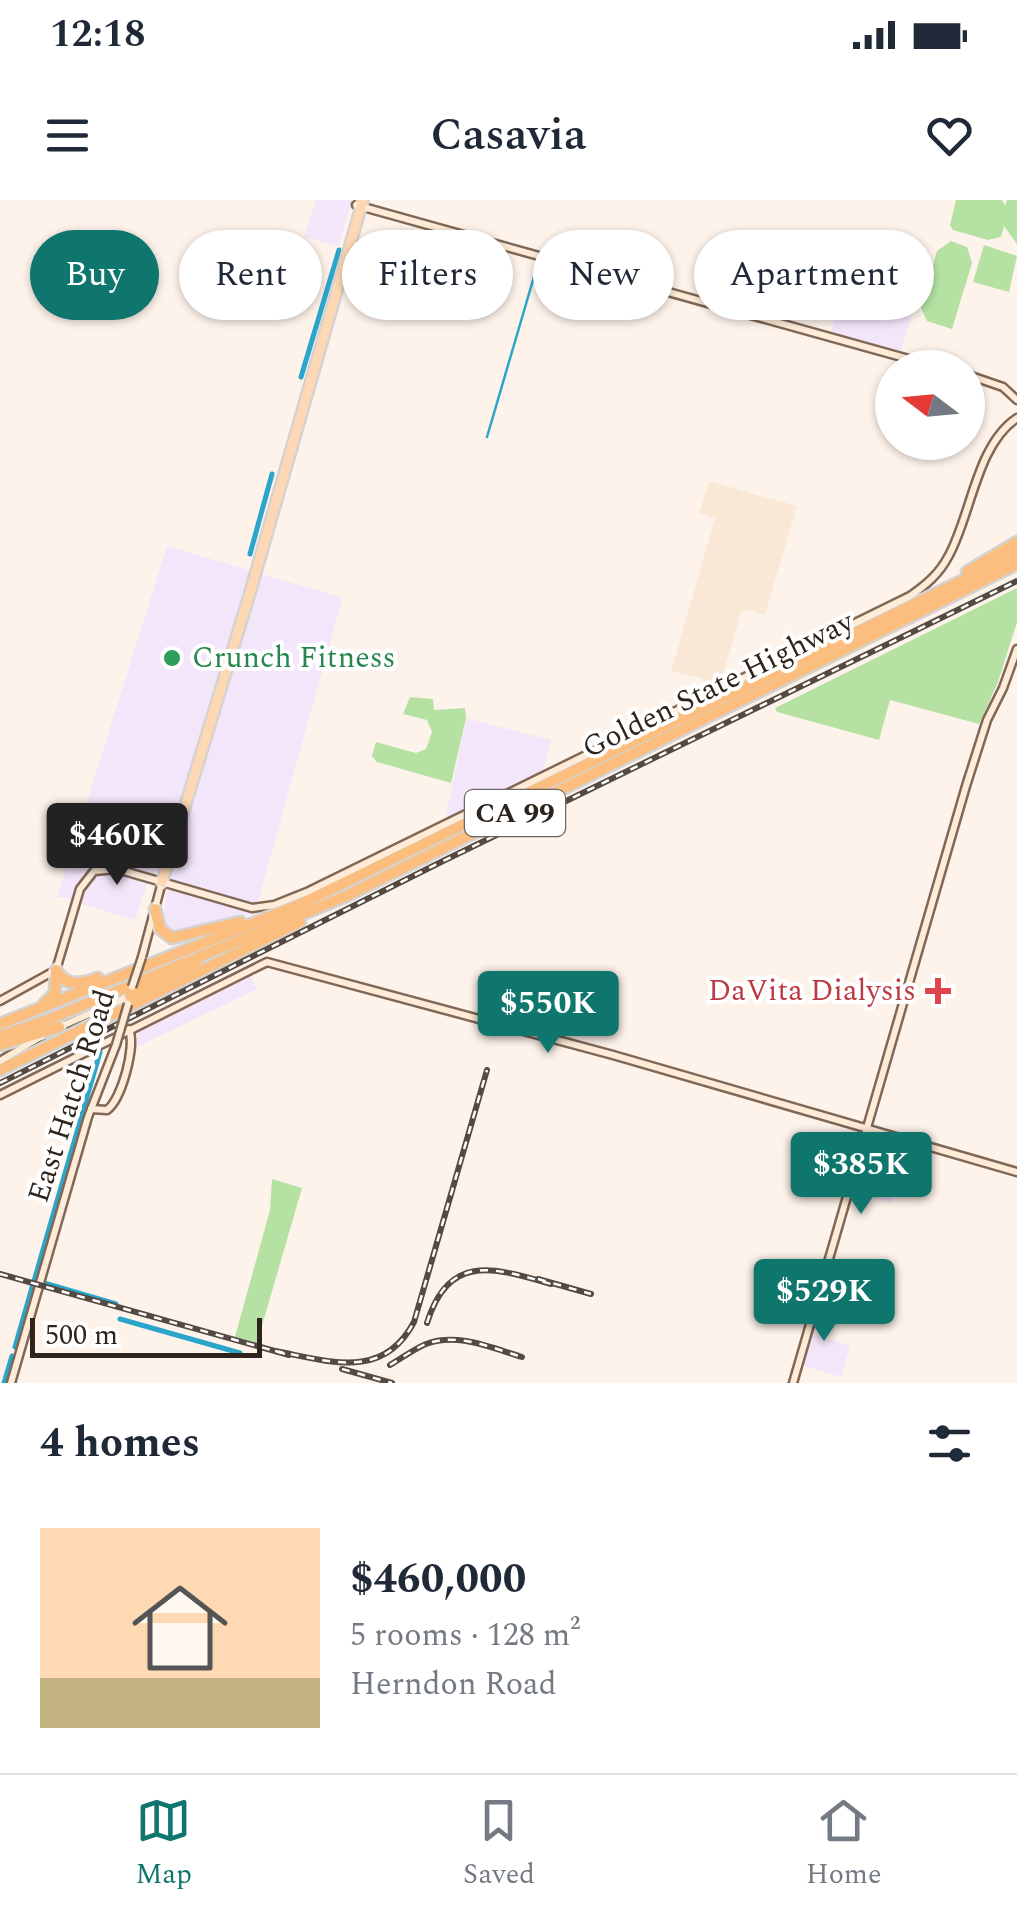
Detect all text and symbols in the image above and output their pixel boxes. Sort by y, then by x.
text: 12:18 [50,6,145,64]
text: Casavia [430,101,587,170]
icon: menu [40,108,95,163]
icon: heart [922,108,977,163]
chip: Buy [30,230,159,320]
chip: Rent [179,230,322,320]
chip: Filters [342,230,513,320]
chip: New [533,230,674,320]
chip: Apartment [694,230,934,320]
north arrow [875,350,985,460]
map controls [875,350,985,460]
street label: Golden State Highway [574,599,863,771]
place label: Crunch Fitness [192,635,395,681]
marker: Crunch Fitness [161,647,183,669]
road number: CA 99 [465,790,565,836]
pin: $460K [47,803,187,888]
text: $460K [69,811,165,860]
place label: DaVita Dialysis [708,968,916,1014]
pin: $550K [478,971,618,1056]
marker: DaVita Dialysis [925,978,951,1004]
text: $550K [500,979,596,1028]
street label: East Hatch Road [16,984,128,1208]
pin: $385K [791,1132,931,1217]
text: $385K [813,1140,909,1189]
pin: $529K [754,1259,894,1344]
text: $529K [776,1267,872,1316]
scale bar [30,1313,262,1358]
text: 500 m [45,1314,118,1357]
text: 4 homes [40,1412,200,1475]
icon: filters [922,1416,977,1471]
text: $460,000 [350,1548,526,1611]
icon: home [120,1568,240,1688]
text: 5 rooms · 128 m² [350,1611,580,1660]
text: Herndon Road [350,1660,557,1709]
tab: Map [136,1793,192,1896]
tab: Saved [463,1793,535,1896]
tab: Home [806,1793,881,1896]

